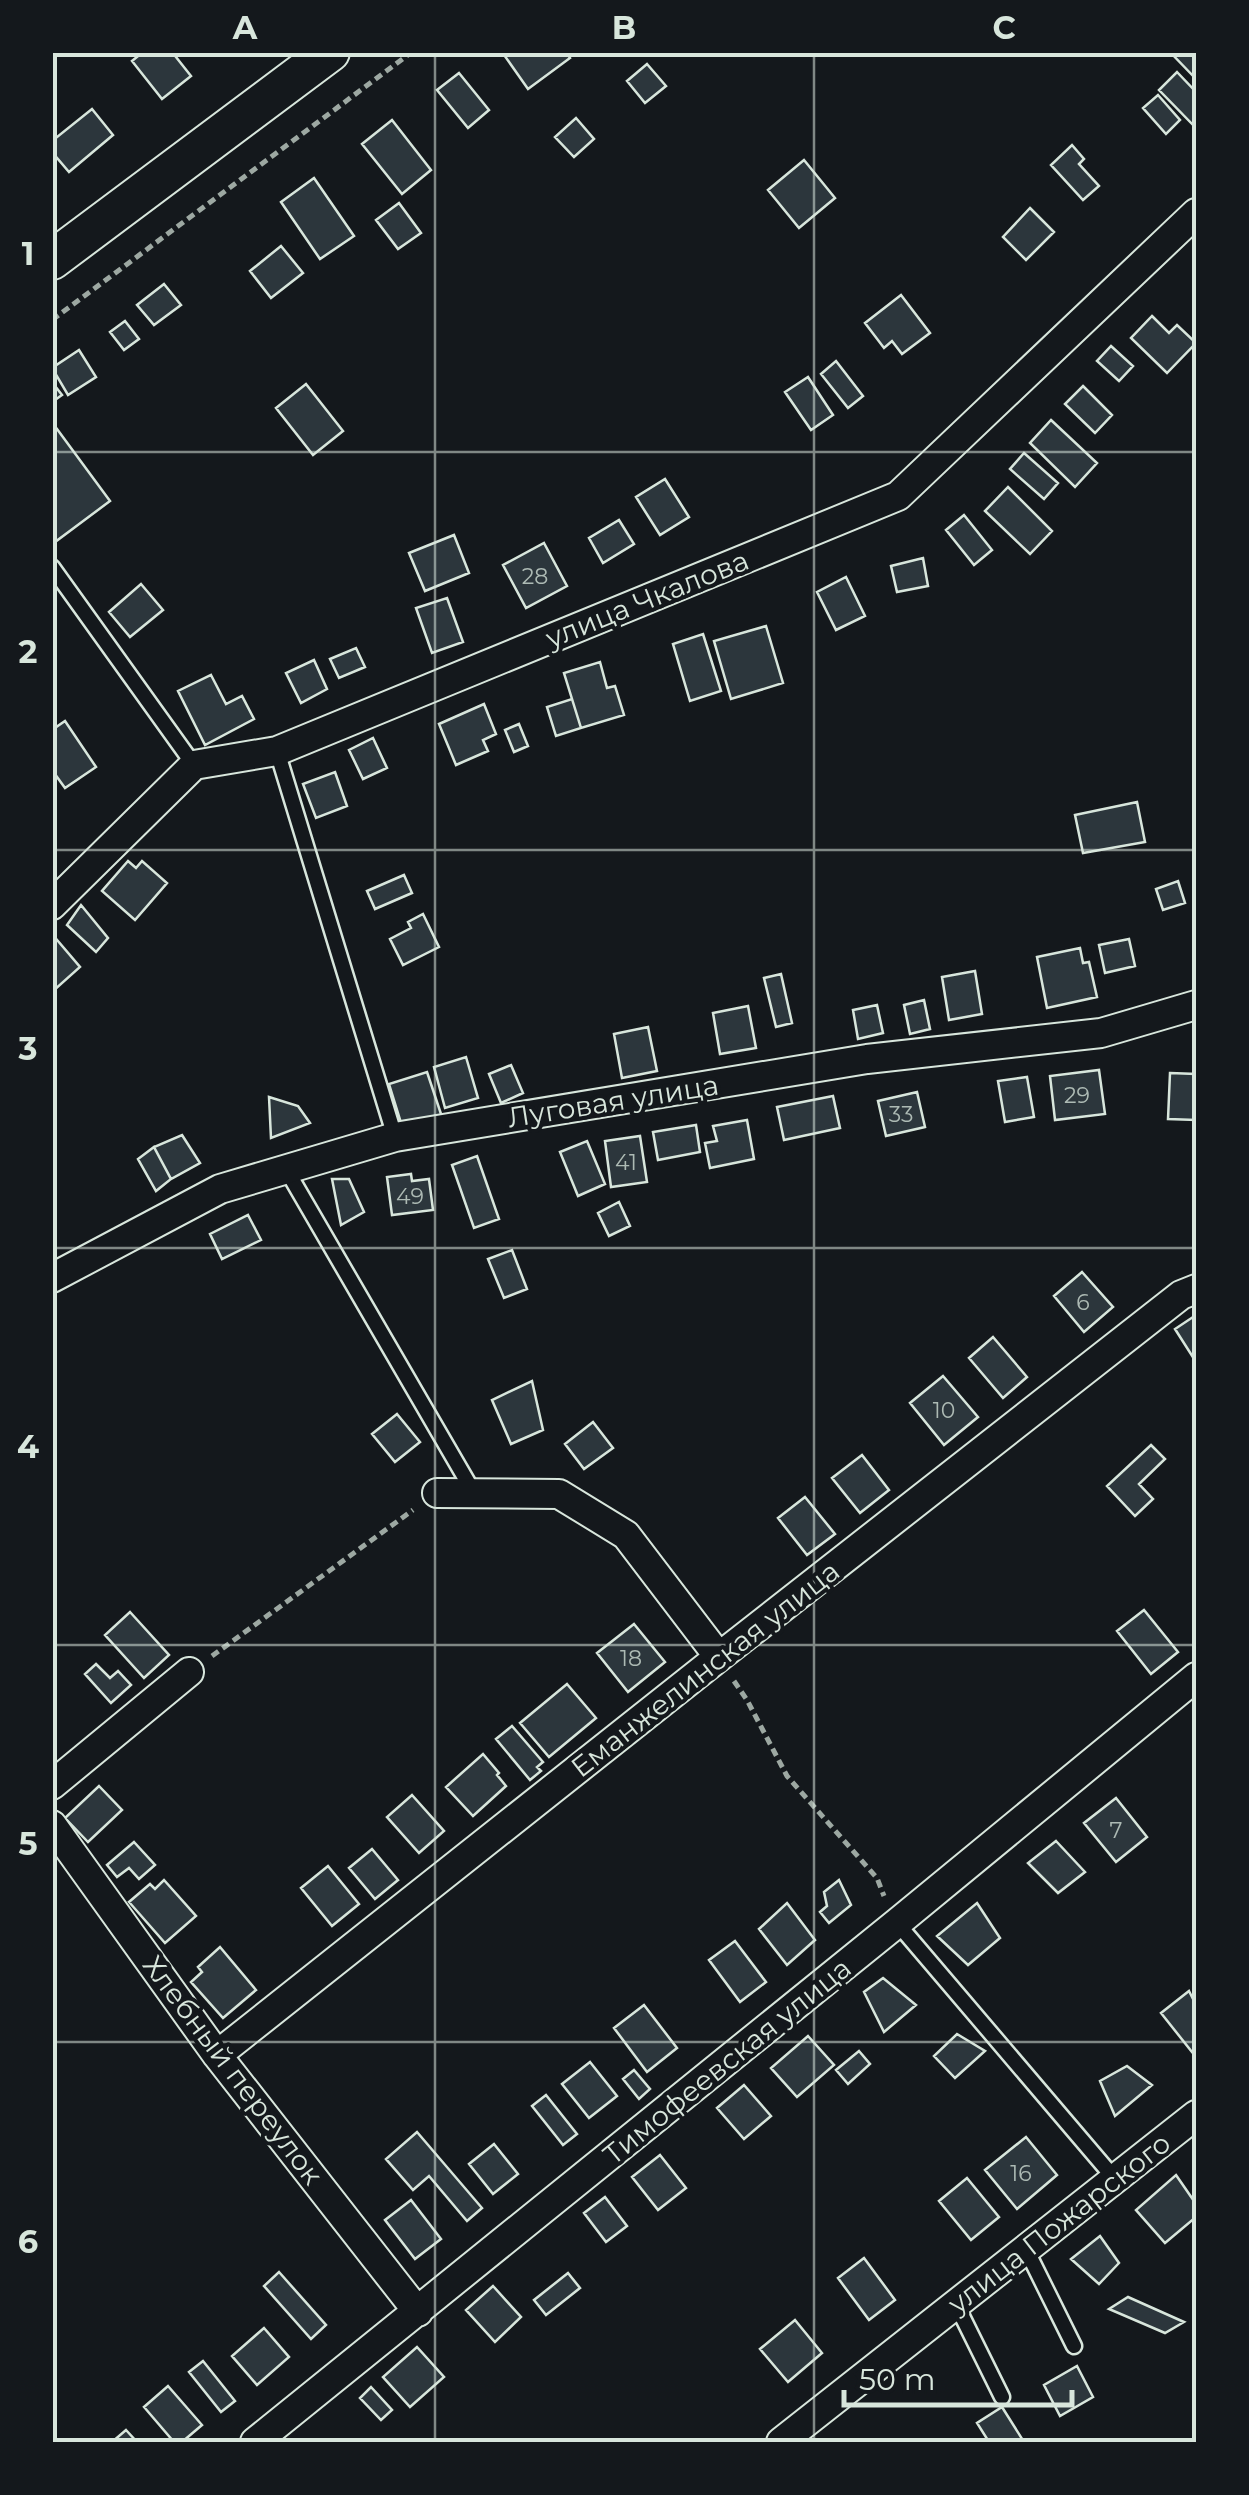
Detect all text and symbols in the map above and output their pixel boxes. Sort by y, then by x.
text: A [232,8,258,47]
text: B [612,8,636,47]
text: C [992,8,1016,47]
text: 1 [22,234,34,273]
street label: улица Чкалова [540,543,753,656]
house number: 28 [522,563,548,590]
text: 2 [19,632,37,671]
text: 3 [18,1029,37,1068]
street label: Луговая улица [505,1068,721,1134]
house number: 29 [1064,1082,1090,1109]
house number: 33 [889,1101,913,1128]
house number: 41 [615,1149,637,1176]
house number: 49 [396,1183,424,1210]
house number: 6 [1076,1289,1090,1316]
house number: 10 [933,1397,955,1424]
text: 4 [17,1427,39,1466]
street label: Еманжелинская улица [564,1554,846,1784]
house number: 18 [620,1645,642,1672]
house number: 7 [1110,1817,1123,1844]
text: 5 [18,1824,38,1863]
street label: Хлебный переулок [136,1949,330,2191]
street label: Тимофеевская улица [596,1951,858,2171]
street label: улица Пожарского [940,2125,1177,2321]
house number: 16 [1010,2160,1032,2187]
text: 6 [18,2222,38,2261]
scale bar [844,2345,1072,2407]
text: 50 m [859,2361,936,2398]

